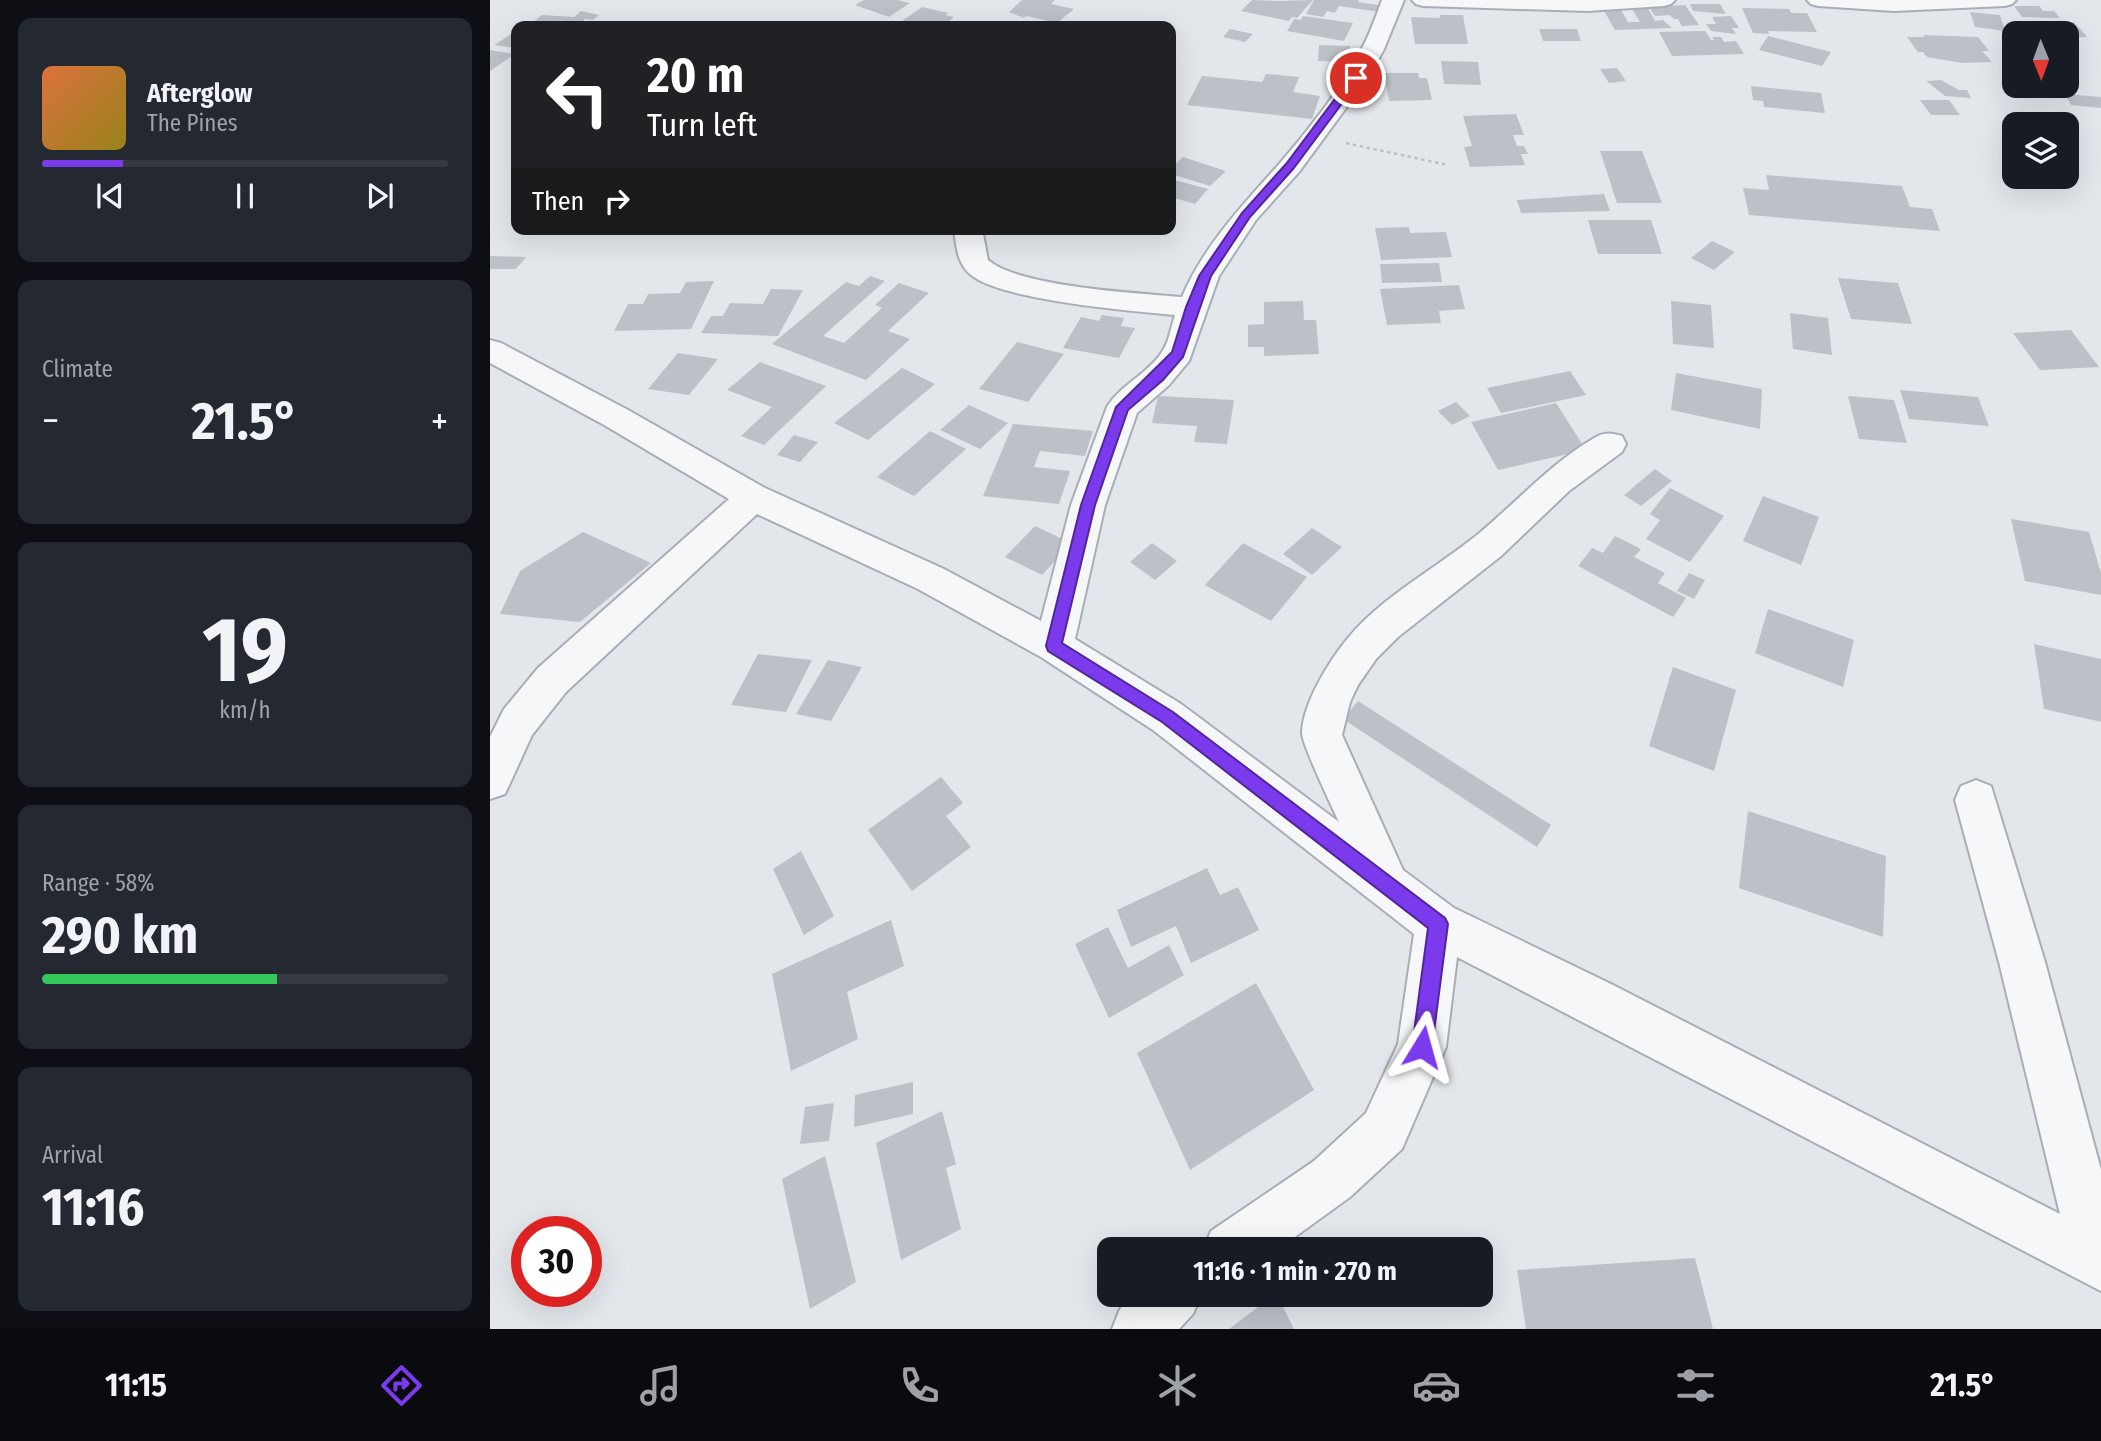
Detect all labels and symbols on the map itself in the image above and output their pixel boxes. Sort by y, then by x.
north arrow [2002,21,2079,98]
pin [1326,48,1386,108]
position arrow [1385,1010,1459,1084]
speed limit sign: 30 [511,1216,602,1307]

